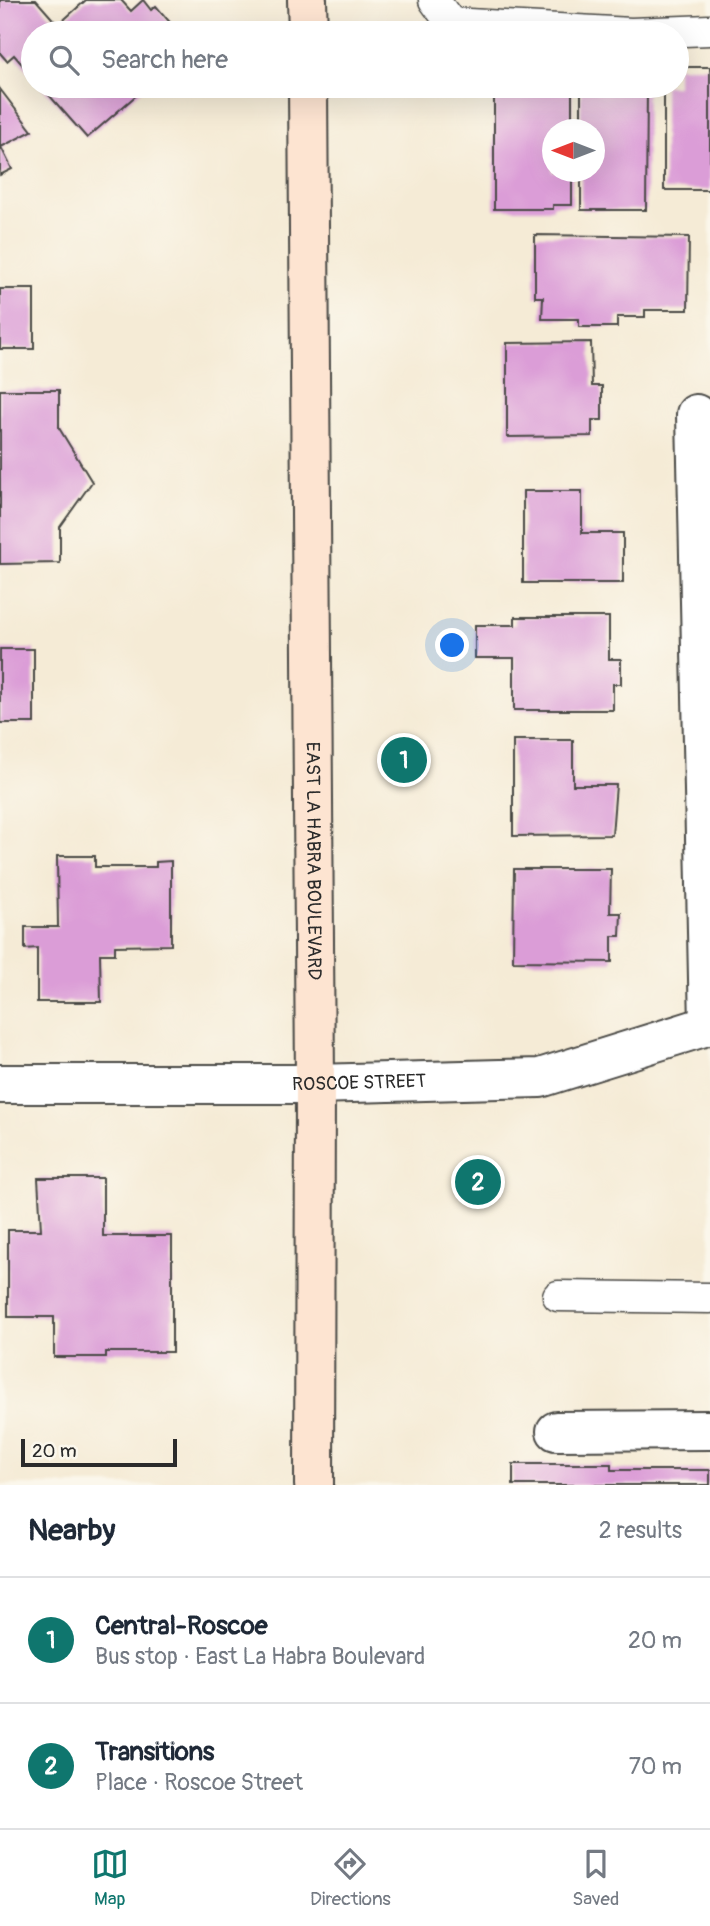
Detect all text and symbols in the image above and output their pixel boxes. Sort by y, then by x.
search box [21,21,689,98]
icon: search [45,41,83,79]
text: Search here [101,44,228,76]
north arrow [542,119,605,182]
your location [435,628,469,662]
pin: 1 [381,734,427,786]
street label: EAST LA HABRA BOULEVARD [301,742,326,980]
street label: ROSCOE STREET [292,1069,426,1096]
pin: 2 [455,1156,501,1208]
scale bar [21,1436,177,1468]
text: 20 m [32,1439,77,1463]
text: Nearby [28,1512,115,1549]
text: 2 results [599,1516,682,1545]
text: Central-Roscoe [95,1610,268,1642]
text: 1 [47,1626,56,1655]
text: 20 m [628,1626,682,1655]
text: Bus stop · East La Habra Boulevard [95,1642,425,1671]
text: Transitions [95,1736,214,1768]
text: 2 [45,1752,57,1781]
text: 70 m [629,1752,682,1781]
text: Place · Roscoe Street [95,1768,303,1797]
tab: Map [91,1845,129,1911]
tab: Directions [310,1845,391,1911]
tab: Saved [572,1845,619,1911]

